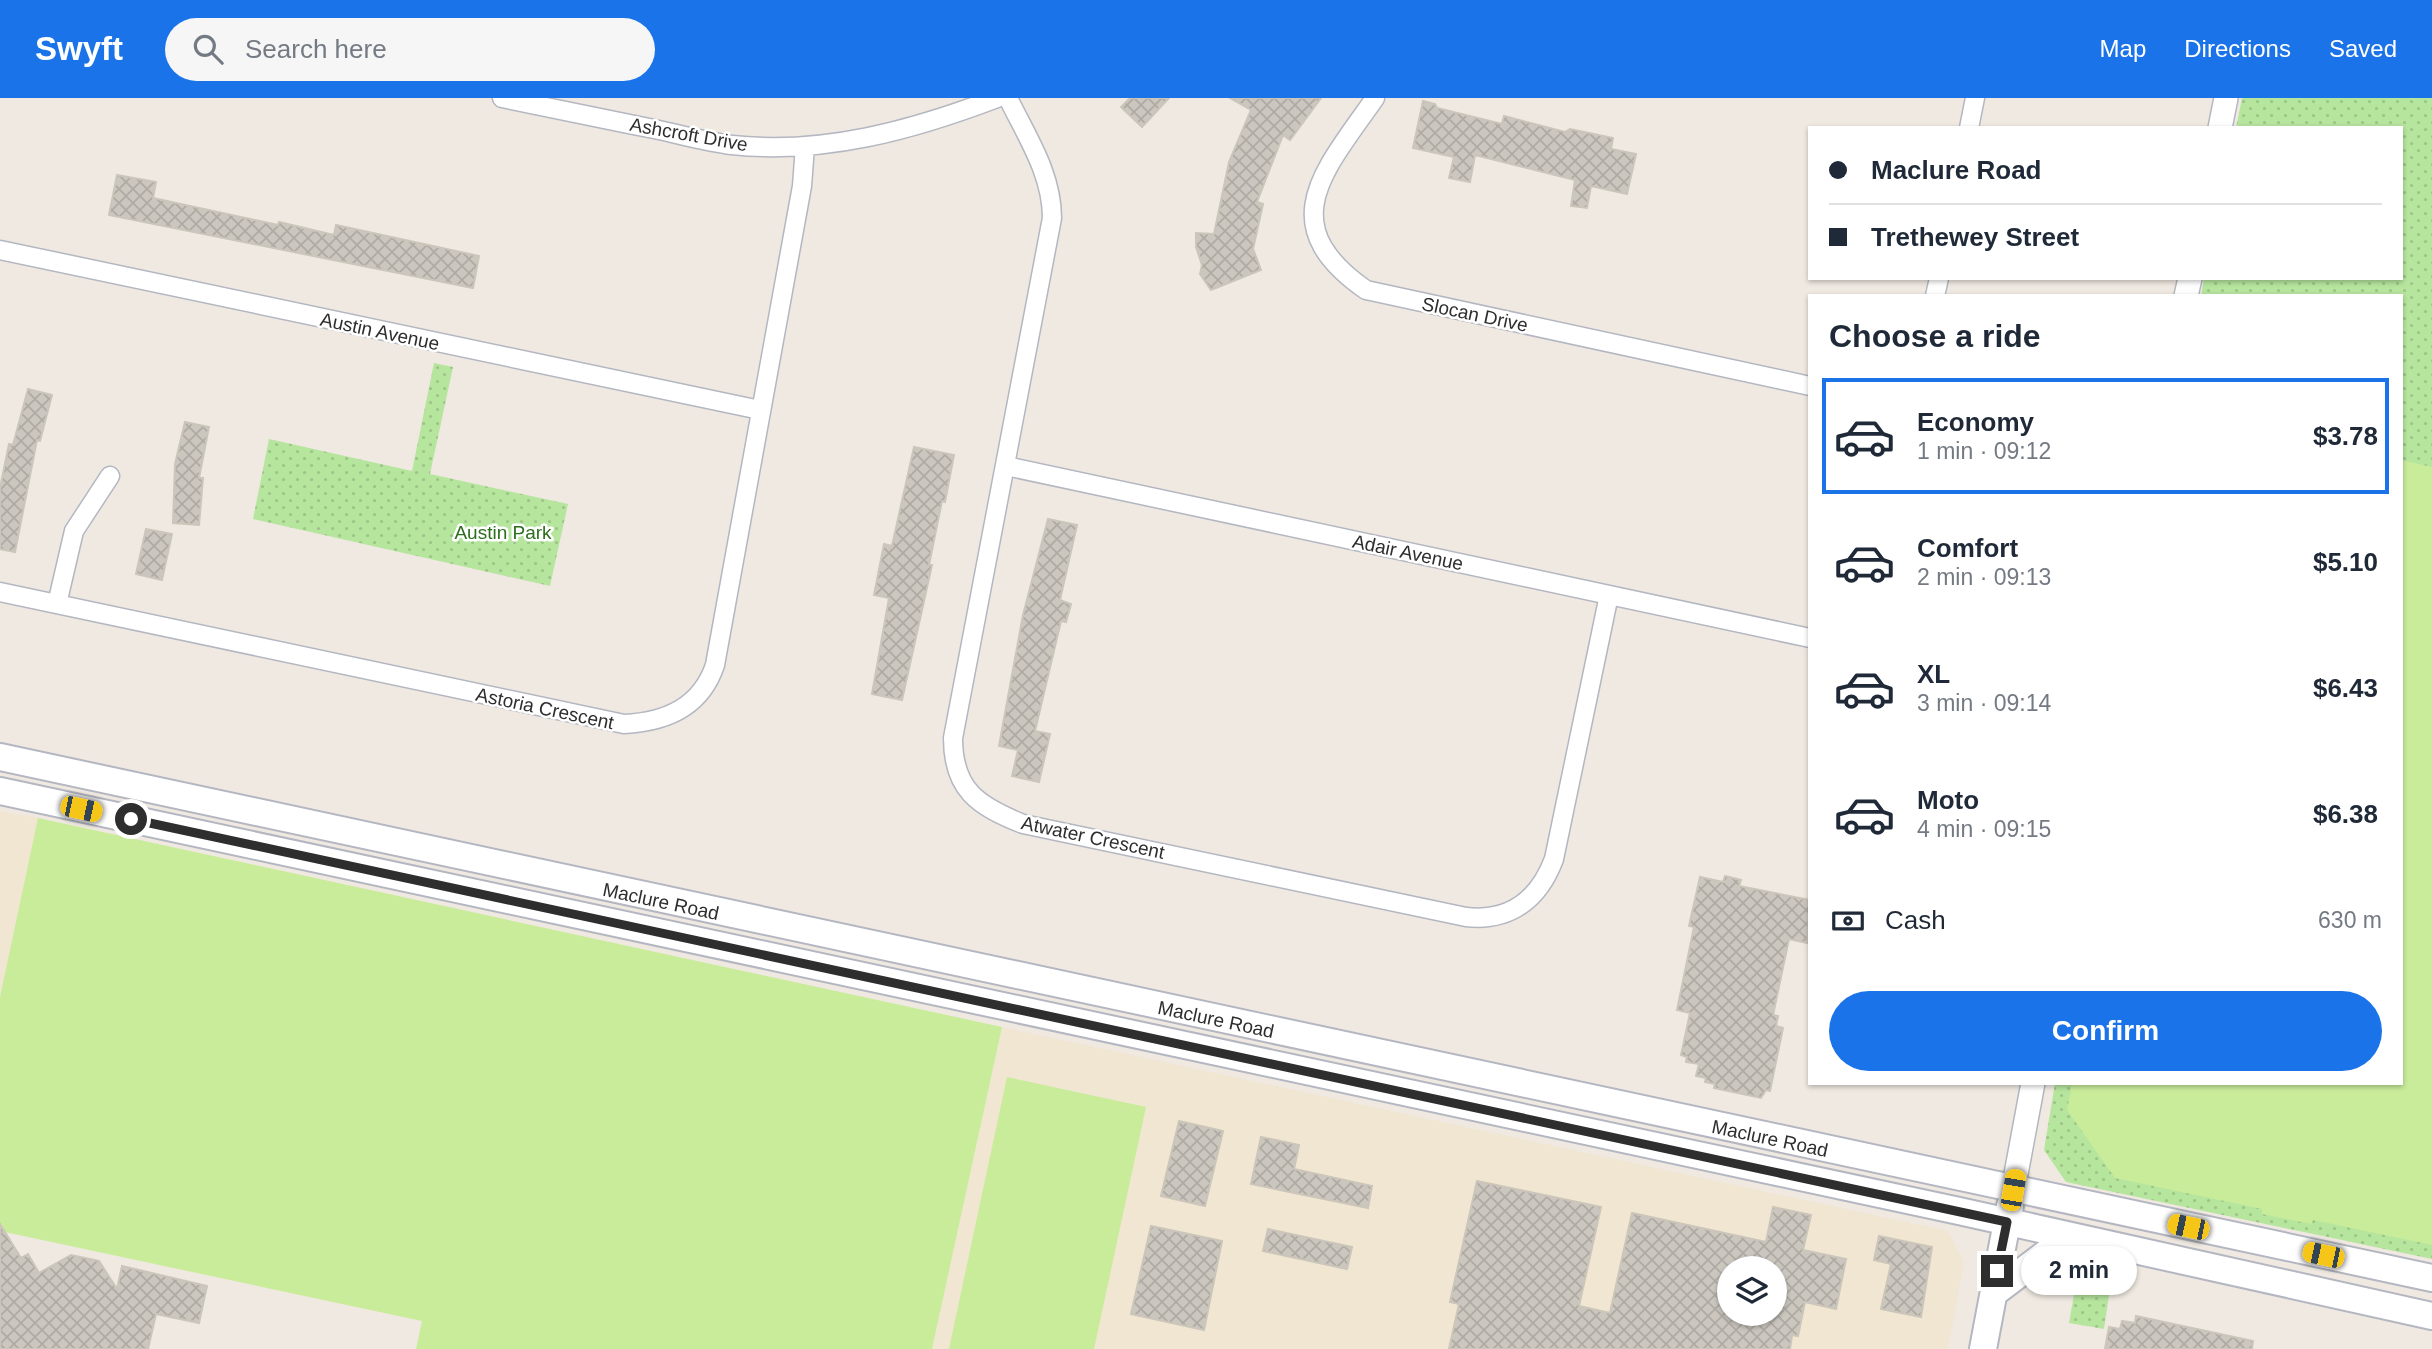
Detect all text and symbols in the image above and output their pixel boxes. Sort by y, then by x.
search box [165,18,655,81]
text: Swyft [35,30,123,67]
icon: search [189,30,227,68]
text: Search here [245,34,387,64]
text: Map [2100,35,2146,62]
text: Directions [2184,35,2291,62]
text: Saved [2329,35,2397,62]
street label: Ashcroft Drive [628,114,749,155]
text: Maclure Road [1871,155,2042,185]
text: Trethewey Street [1871,222,2079,252]
street label: Slocan Drive [1420,293,1530,336]
street label: Austin Avenue [318,309,441,354]
text: Choose a ride [1829,318,2041,354]
icon: car [1833,405,1896,468]
text: Economy [1917,407,2034,437]
text: $3.78 [2313,421,2378,451]
text: 1 min · 09:12 [1917,438,2051,464]
park label: Austin Park [454,522,552,543]
street label: Adair Avenue [1351,531,1465,574]
icon: car [1833,531,1896,594]
text: Comfort [1917,533,2018,563]
text: $5.10 [2313,547,2378,577]
text: 2 min · 09:13 [1917,564,2051,590]
icon: car [1833,657,1896,720]
text: XL [1917,659,1950,689]
text: $6.43 [2313,673,2378,703]
street label: Astoria Crescent [474,684,616,734]
text: 3 min · 09:14 [1917,690,2051,716]
icon: car [1833,783,1896,846]
text: Moto [1917,785,1979,815]
car [59,794,104,824]
text: $6.38 [2313,799,2378,829]
route start [115,803,147,835]
street label: Atwater Crescent [1019,812,1167,863]
text: 4 min · 09:15 [1917,816,2051,842]
street label: Maclure Road [601,879,721,924]
icon: cash [1829,902,1867,940]
text: Cash [1885,905,1946,935]
text: 630 m [2318,907,2382,933]
button: Confirm [1829,991,2382,1071]
street label: Maclure Road [1156,997,1276,1042]
street label: Maclure Road [1710,1116,1830,1161]
car [2000,1167,2027,1213]
car [2166,1212,2211,1242]
car [2301,1240,2346,1270]
callout: 2 min [2022,1246,2137,1296]
route end [1981,1255,2013,1287]
map controls [1717,1256,1787,1326]
button: layers [1717,1256,1787,1326]
text: 2 min [2049,1257,2109,1283]

